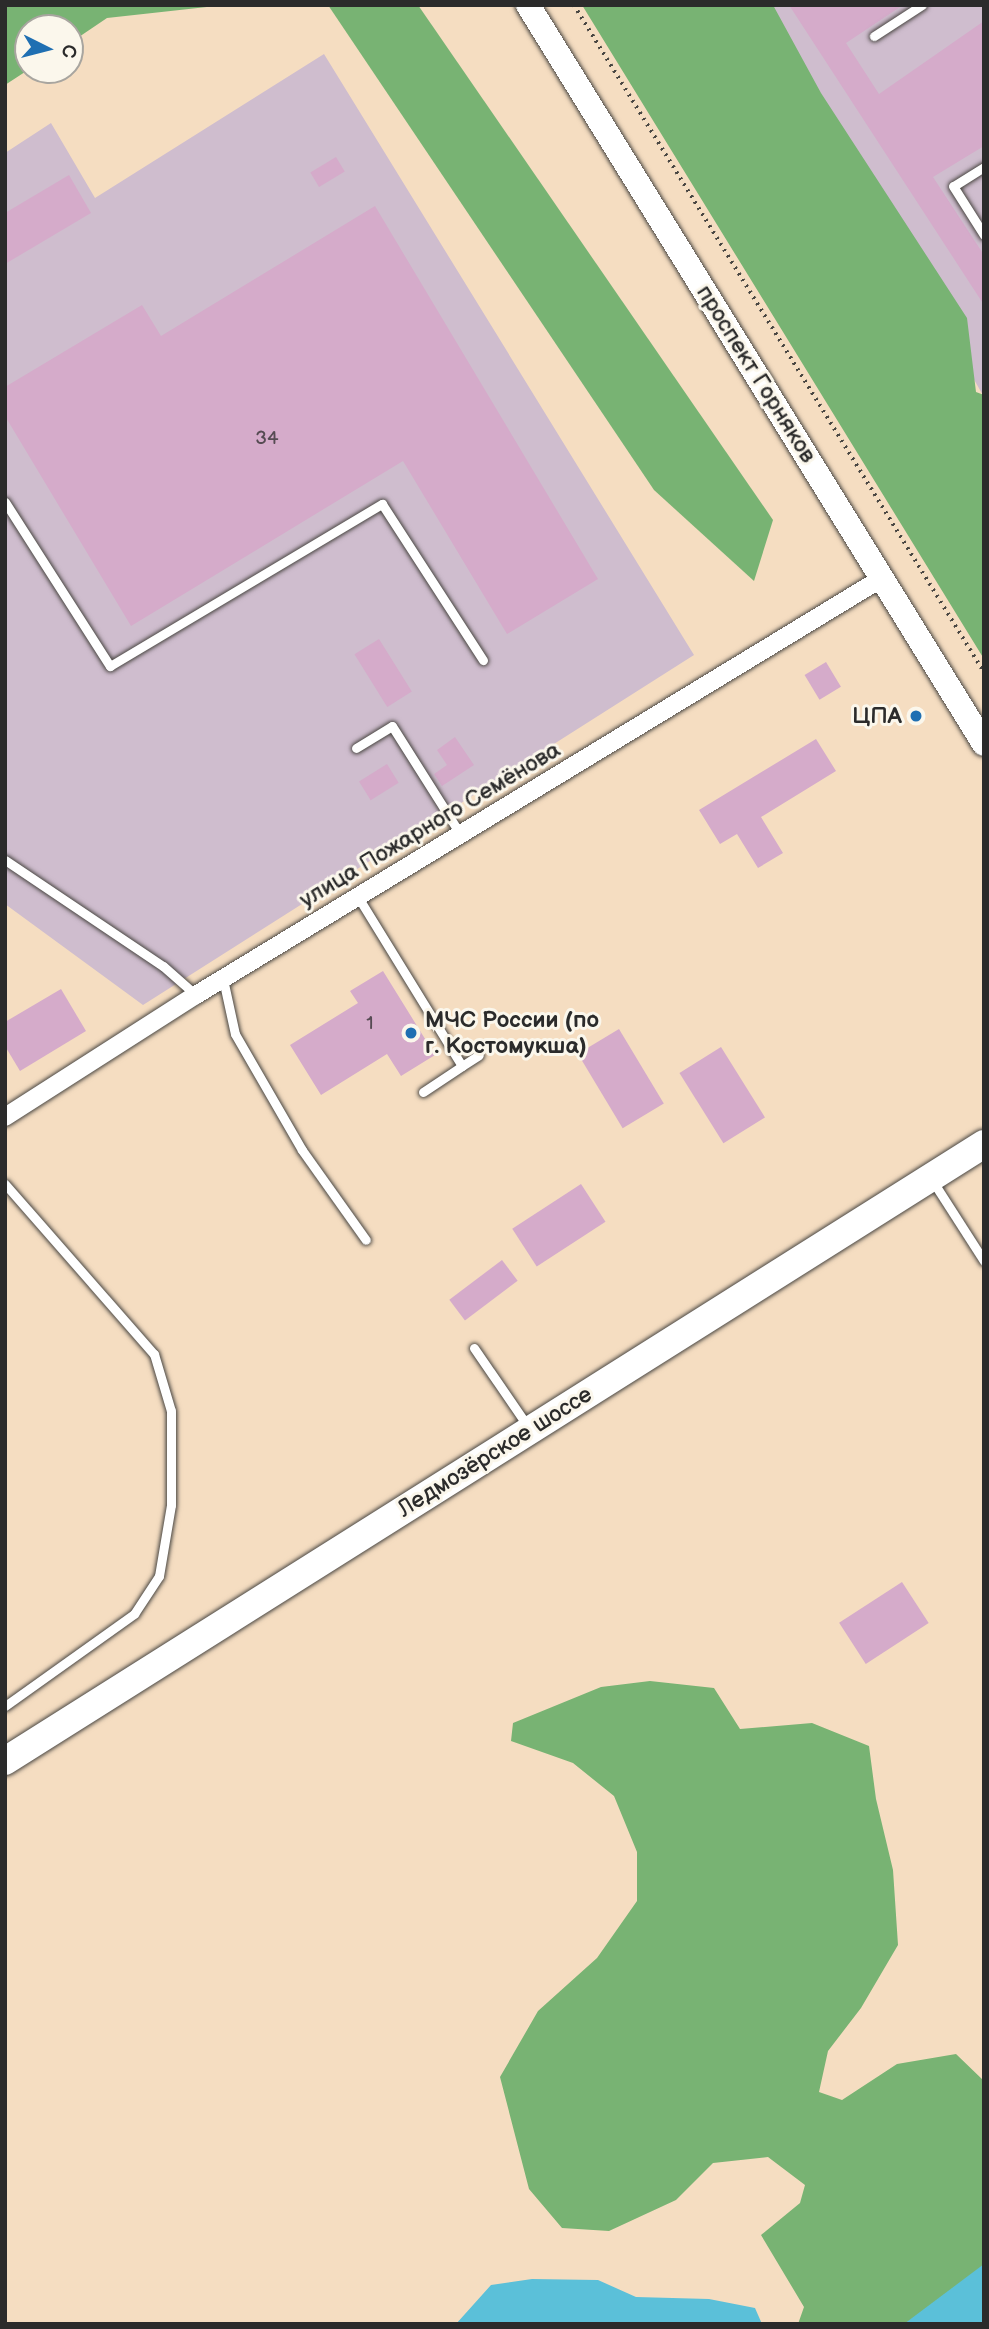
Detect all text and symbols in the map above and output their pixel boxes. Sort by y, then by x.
north arrow [14,14,84,84]
text: С [56,43,81,59]
street label: проспект Горняков [690,280,822,468]
house number: 34 [255,428,279,450]
place label: ЦПА [852,702,902,730]
marker: ЦПА [908,708,924,724]
street label: улица Пожарного Семёнова [295,736,565,914]
place label: МЧС России (по г. Костомукша) [425,1006,599,1060]
house number: 1 [366,1013,374,1035]
marker: МЧС России (по г. Костомукша) [403,1025,419,1041]
street label: Ледмозёрское шоссе [393,1381,597,1523]

